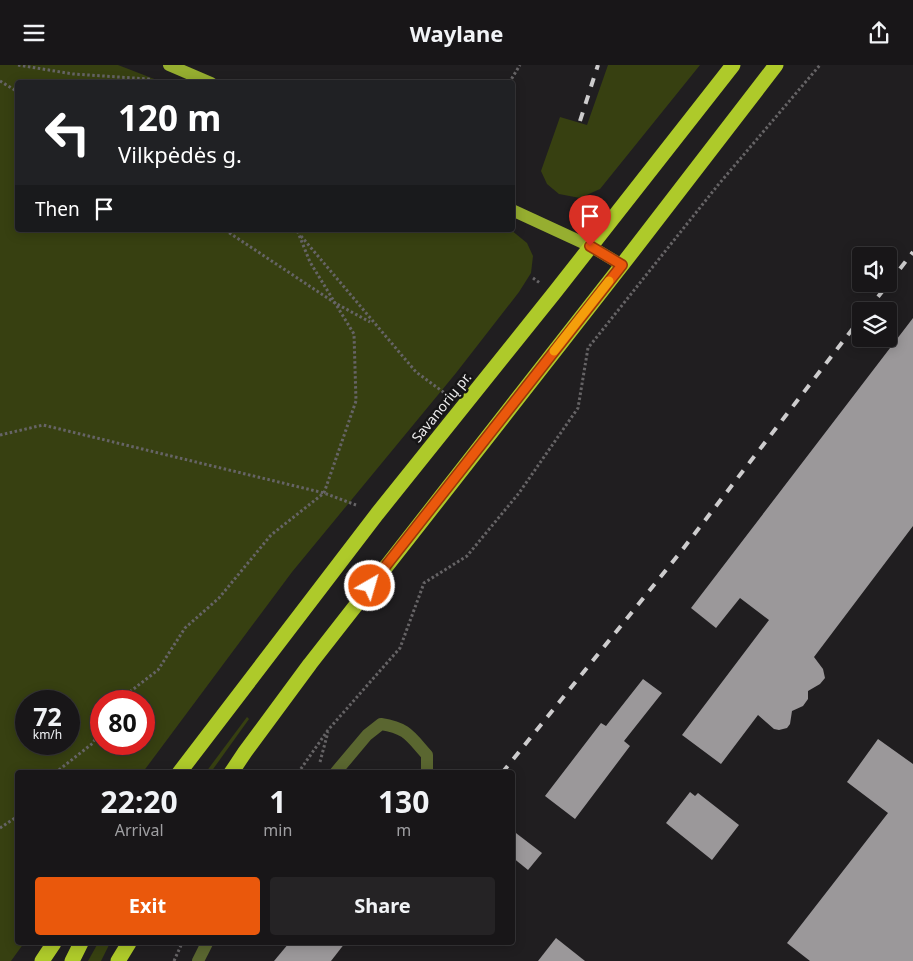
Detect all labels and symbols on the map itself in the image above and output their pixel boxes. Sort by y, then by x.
pin [569,195,611,246]
street label: Savanorių pr. [407,368,475,446]
position arrow [343,559,395,611]
speed limit sign: 80 [90,690,155,755]

